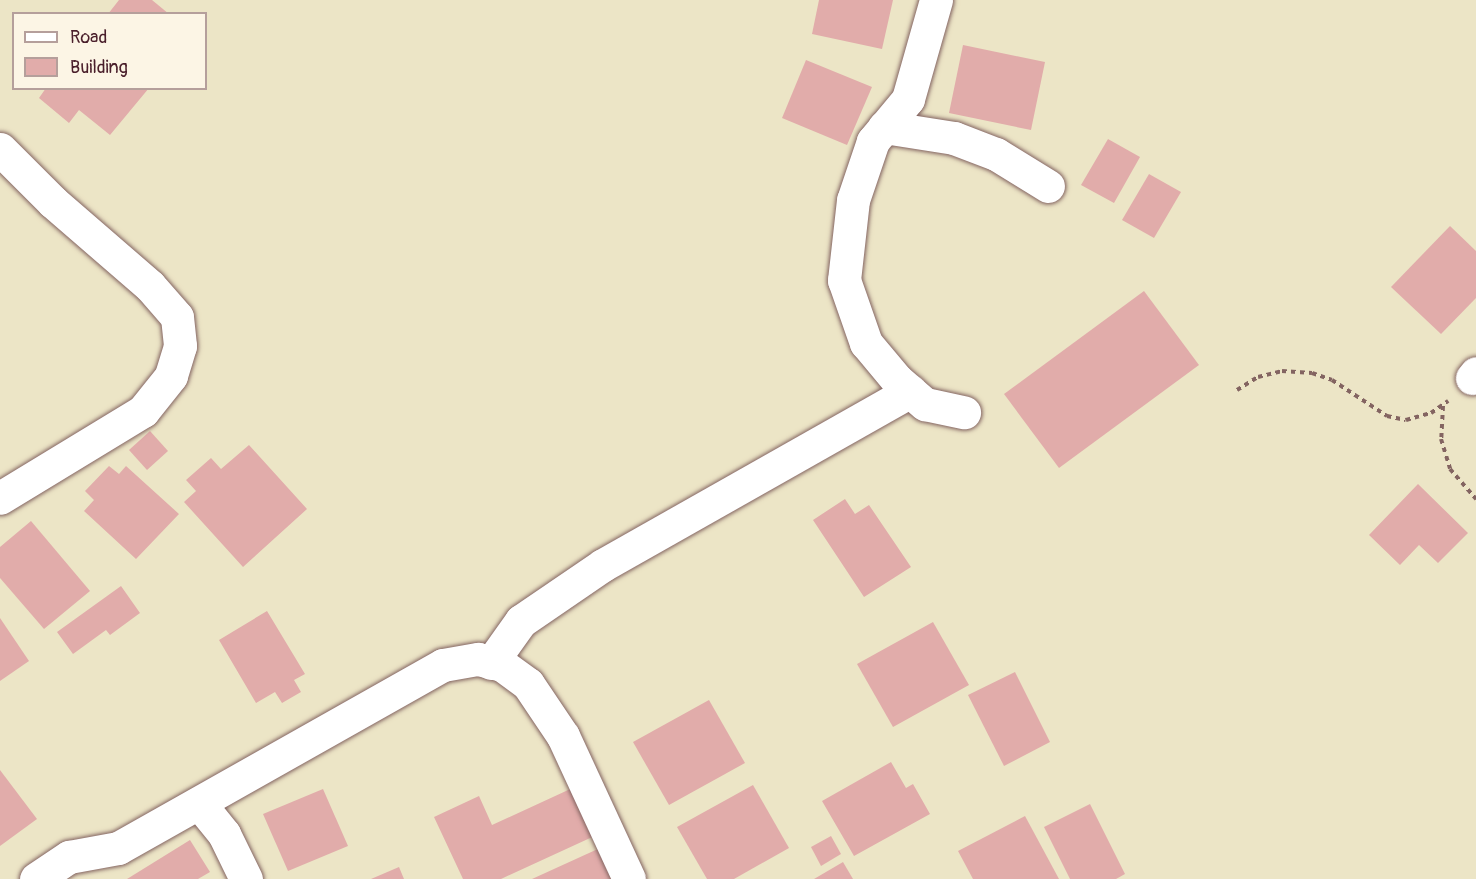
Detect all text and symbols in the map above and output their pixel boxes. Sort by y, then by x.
legend [12,12,207,90]
text: Road [70,26,107,49]
text: Building [70,56,128,79]

